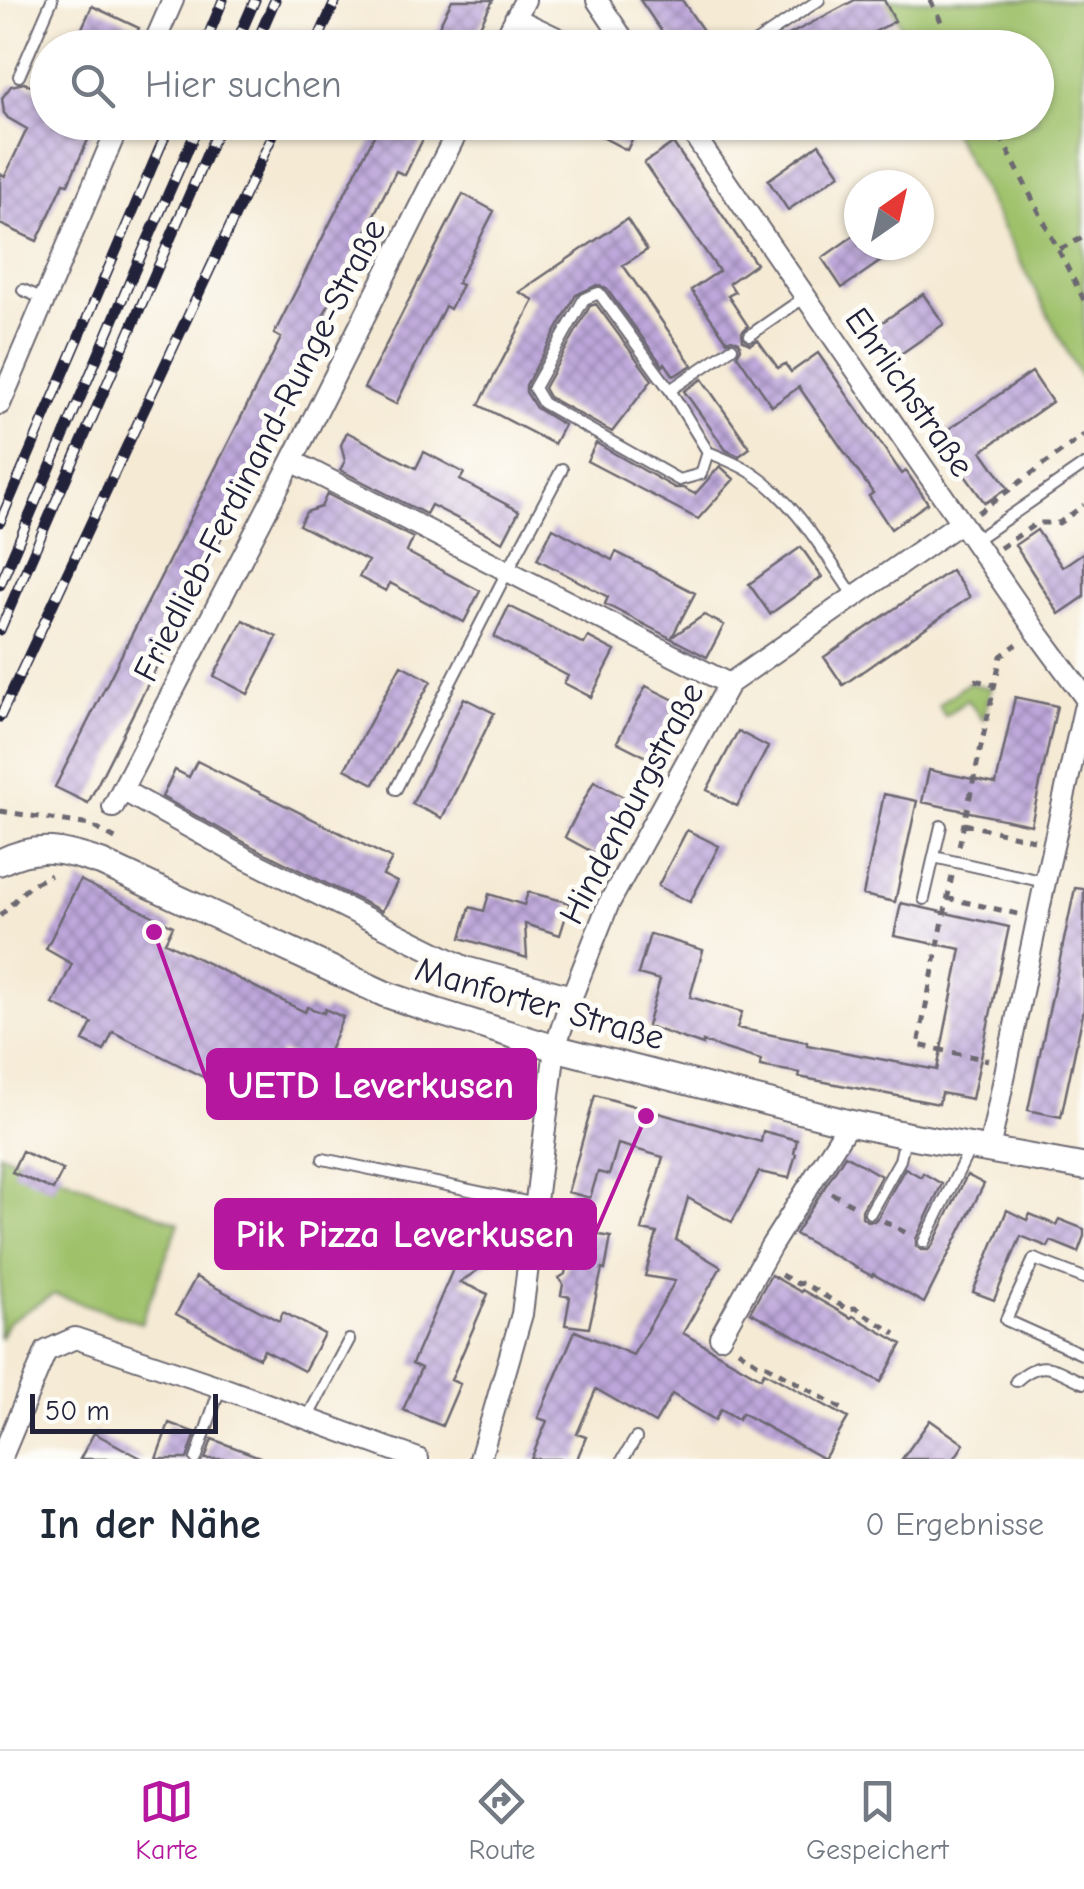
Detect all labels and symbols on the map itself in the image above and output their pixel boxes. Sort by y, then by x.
north arrow [844,170,934,260]
street label: Friedlieb-Ferdinand-Runge-Straße [125,212,394,688]
street label: Ehrlichstraße [836,300,983,485]
street label: Hindenburgstraße [550,675,712,931]
street label: Manforter Straße [411,948,669,1059]
callout: UETD Leverkusen [208,1050,535,1118]
text: UETD Leverkusen [228,1064,514,1108]
callout: Pik Pizza Leverkusen [216,1200,595,1268]
text: Pik Pizza Leverkusen [236,1213,574,1257]
scale bar [30,1389,218,1434]

